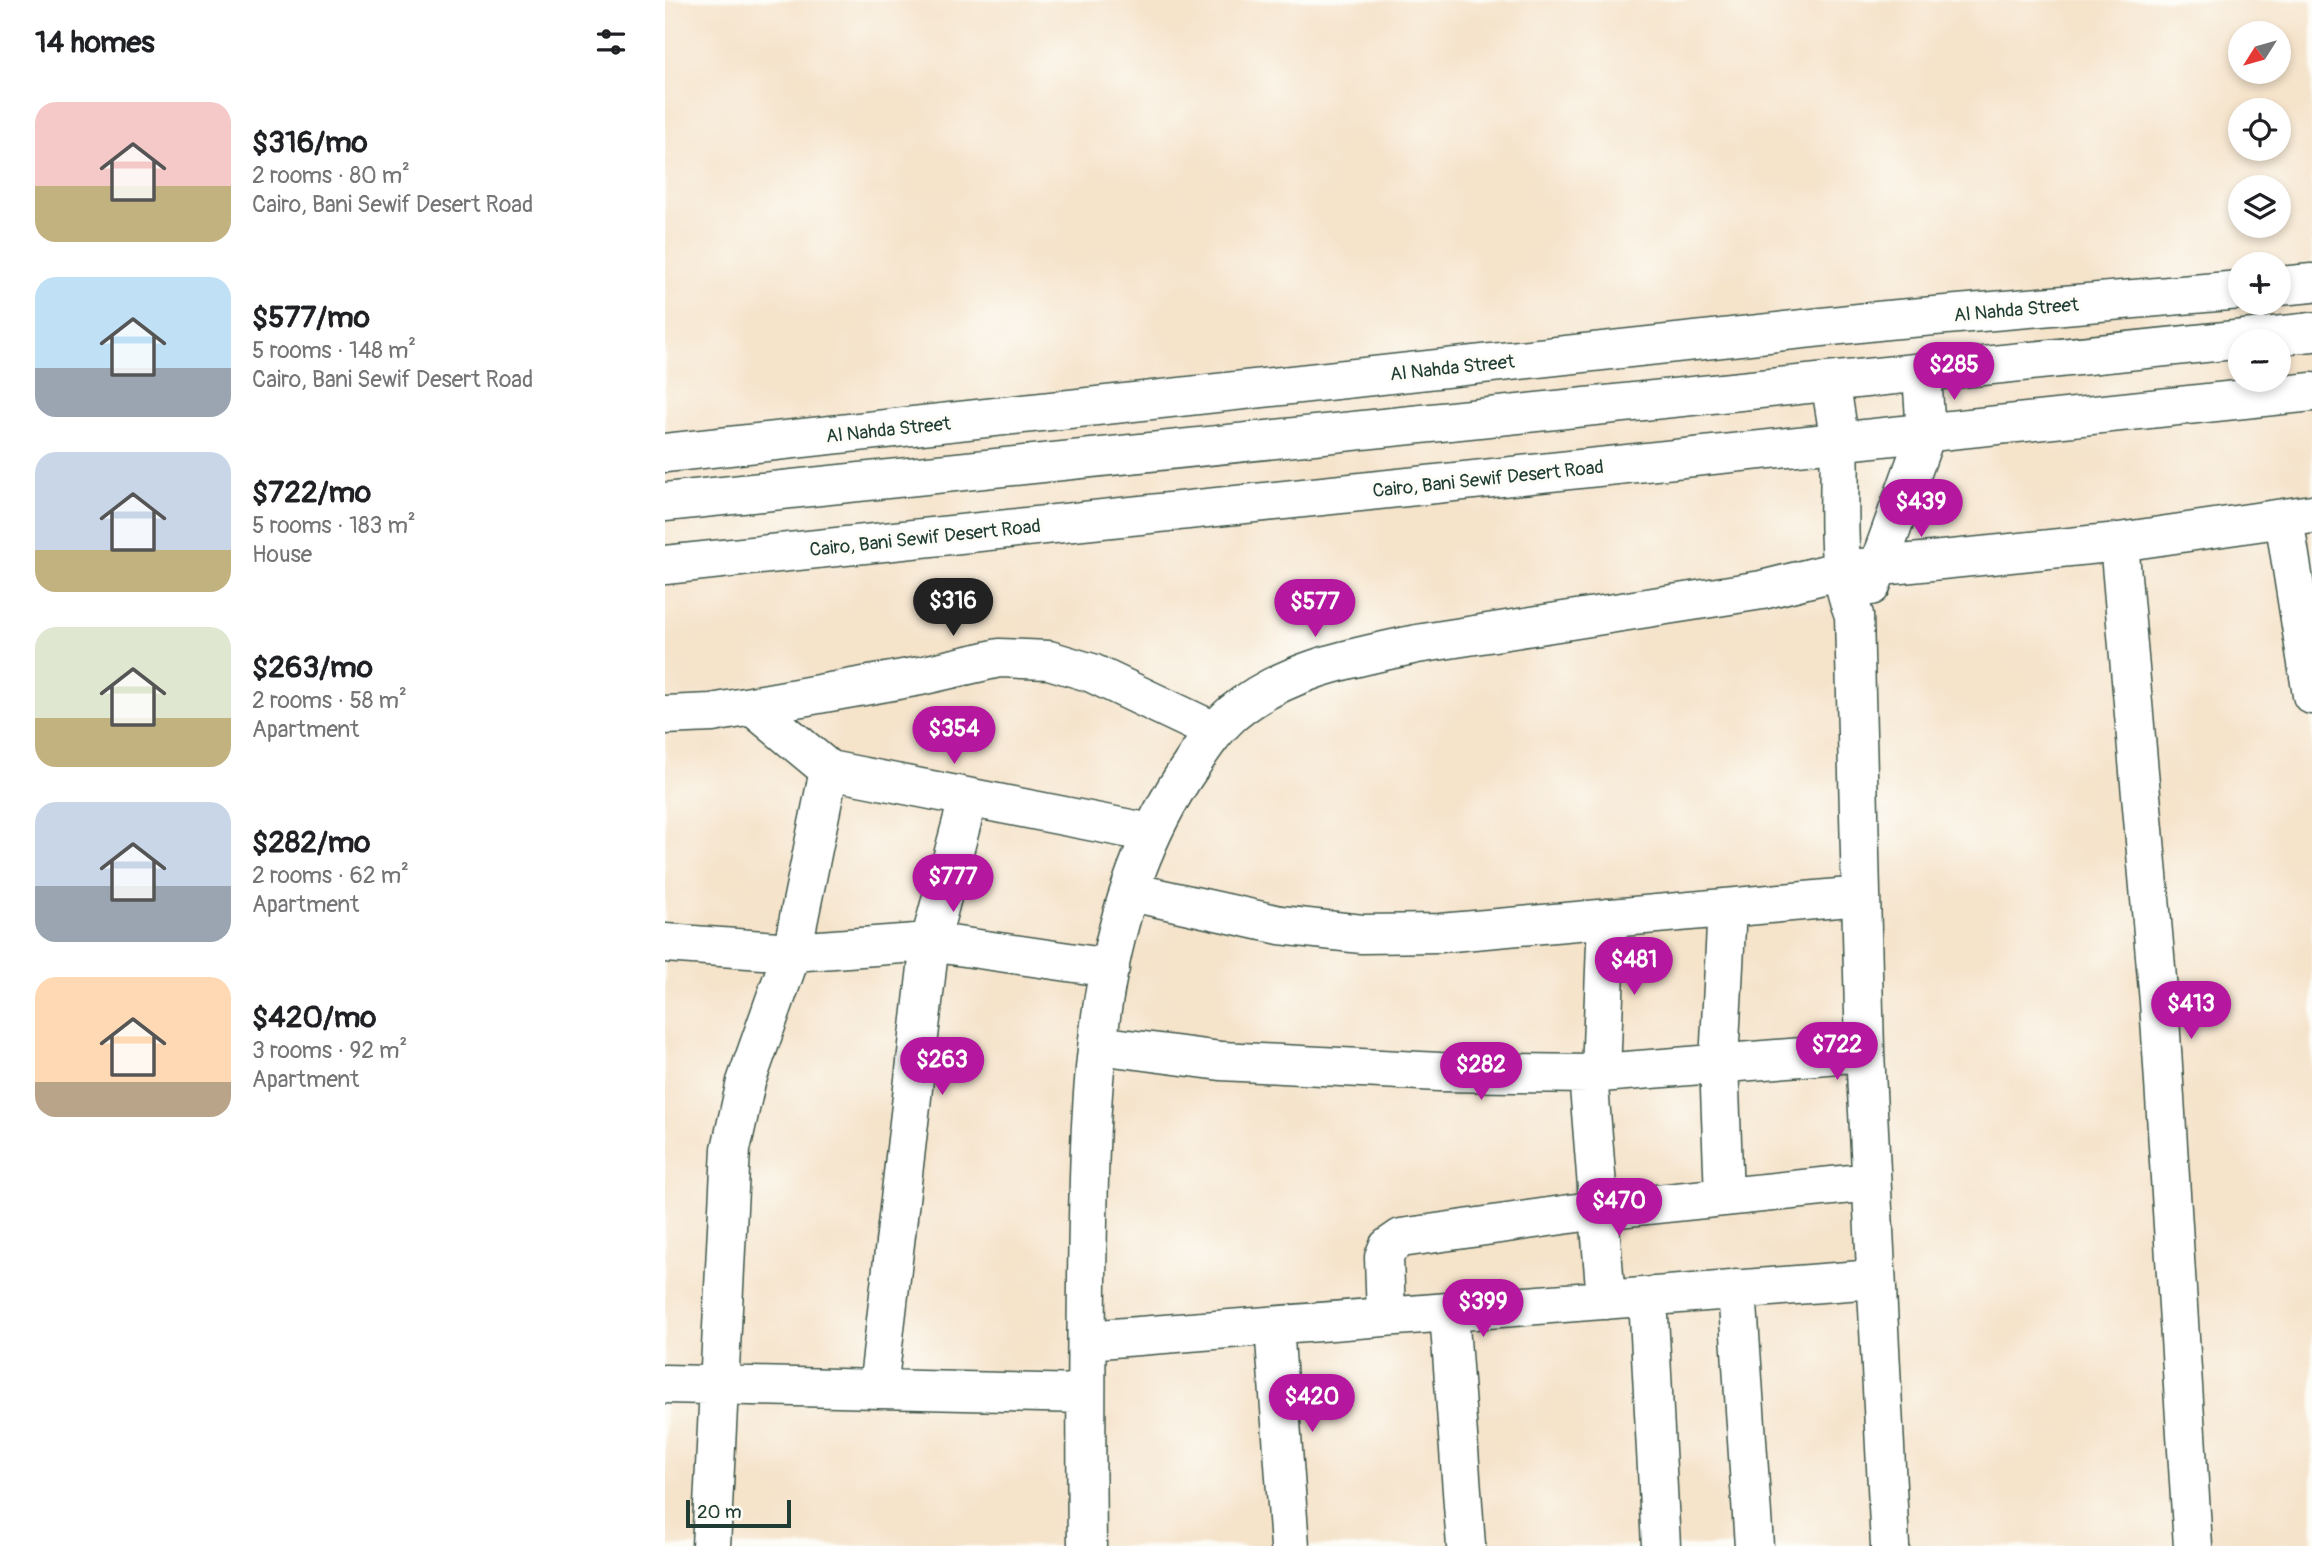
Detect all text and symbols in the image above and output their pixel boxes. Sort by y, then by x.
north arrow [2228,21,2291,84]
map controls [2228,21,2291,392]
icon: filters [592,23,630,61]
text: 14 homes [35,24,155,61]
button: locate [2228,98,2291,161]
text: $316/mo [252,124,368,161]
icon: home [91,130,175,214]
text: 2 rooms · 80 m² [252,161,410,190]
button: layers [2228,175,2291,238]
text: Cairo, Bani Sewif Desert Road [252,190,533,219]
button: + [2228,252,2291,315]
street label: Al Nahda Street [1953,293,2080,327]
text: $577/mo [252,299,370,336]
icon: home [91,305,175,389]
button: − [2228,329,2291,392]
text: 5 rooms · 148 m² [252,336,416,365]
pin: $285 [1913,342,1995,402]
street label: Al Nahda Street [1389,349,1516,386]
text: $285 [1929,350,1979,379]
text: Cairo, Bani Sewif Desert Road [252,365,533,394]
street label: Al Nahda Street [825,411,952,448]
street label: Cairo, Bani Sewif Desert Road [1371,455,1605,503]
text: $722/mo [252,474,371,511]
icon: home [91,480,175,564]
pin: $439 [1880,480,1962,539]
text: $439 [1896,487,1946,516]
text: 5 rooms · 183 m² [252,511,416,540]
street label: Cairo, Bani Sewif Desert Road [808,514,1042,562]
text: House [252,540,312,569]
pin: $316 [912,578,994,638]
pin: $577 [1274,580,1356,639]
text: $316 [929,586,977,615]
text: $577 [1290,587,1340,616]
text: $263/mo [252,649,373,686]
icon: home [91,655,175,739]
text: 2 rooms · 58 m² [252,686,407,715]
pin: $354 [913,706,995,766]
text: $354 [928,714,980,743]
text: Apartment [252,715,359,744]
text: $282/mo [252,824,370,861]
icon: home [91,830,175,914]
pin: $777 [912,855,994,914]
text: 2 rooms · 62 m² [252,861,409,890]
text: $777 [929,862,977,891]
text: Apartment [252,890,359,919]
pin: $481 [1593,937,1675,997]
text: $481 [1611,945,1657,974]
pin: $413 [2150,982,2232,1041]
text: $413 [2167,989,2215,1018]
text: $420/mo [252,999,376,1036]
icon: home [91,1005,175,1089]
pin: $722 [1796,1023,1878,1082]
text: $722 [1812,1030,1862,1059]
text: 3 rooms · 92 m² [252,1036,407,1065]
pin: $263 [901,1038,983,1097]
pin: $282 [1440,1042,1522,1102]
text: $263 [916,1045,968,1074]
text: $282 [1456,1050,1506,1079]
text: Apartment [252,1065,359,1094]
pin: $470 [1578,1178,1660,1238]
text: $470 [1592,1186,1646,1215]
pin: $399 [1442,1280,1524,1339]
text: $399 [1459,1287,1508,1316]
pin: $420 [1271,1374,1353,1434]
text: $420 [1285,1382,1339,1411]
scale bar [686,1497,791,1529]
text: 20 m [697,1500,742,1524]

